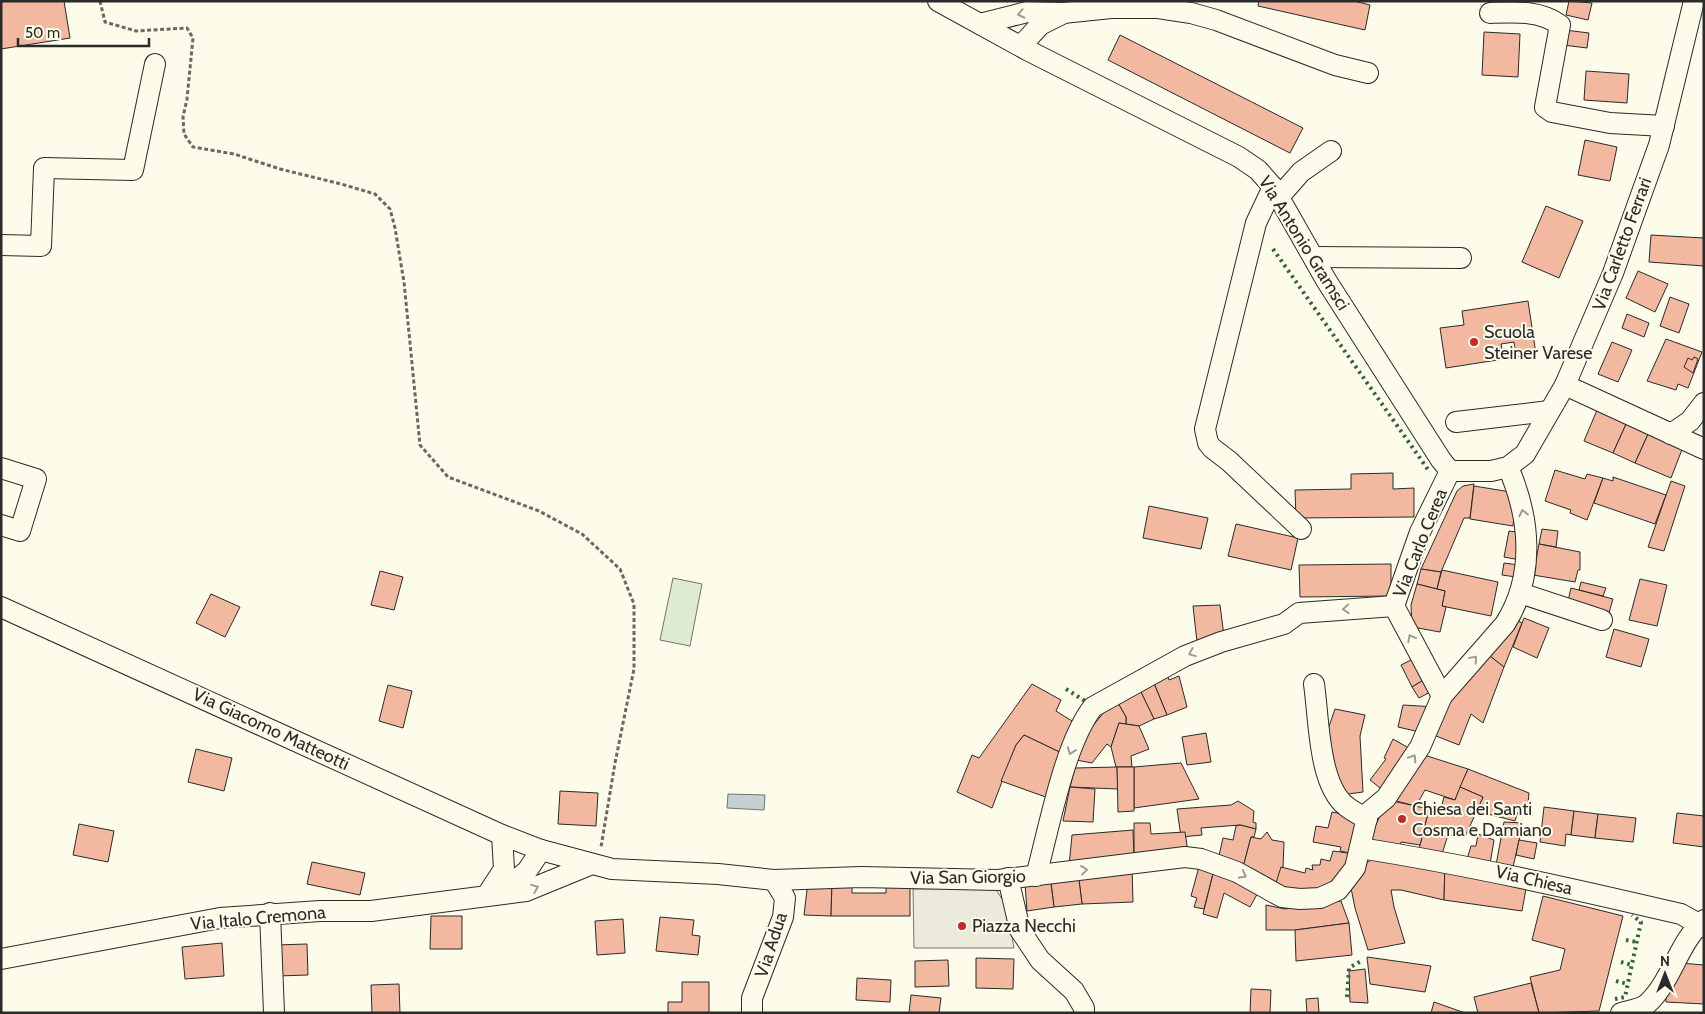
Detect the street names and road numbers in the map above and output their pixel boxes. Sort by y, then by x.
street label: Via Antonio Gramsci [1254,172,1354,314]
street label: Via Carletto Ferrari [1588,174,1656,314]
street label: Via Carlo Cerea [1388,485,1452,601]
street label: Via Giacomo Matteotti [189,683,353,775]
street label: Via Chiesa [1493,860,1575,900]
street label: Via San Giorgio [910,865,1026,889]
street label: Via Italo Cremona [190,901,327,935]
street label: Via Adua [750,909,792,980]

